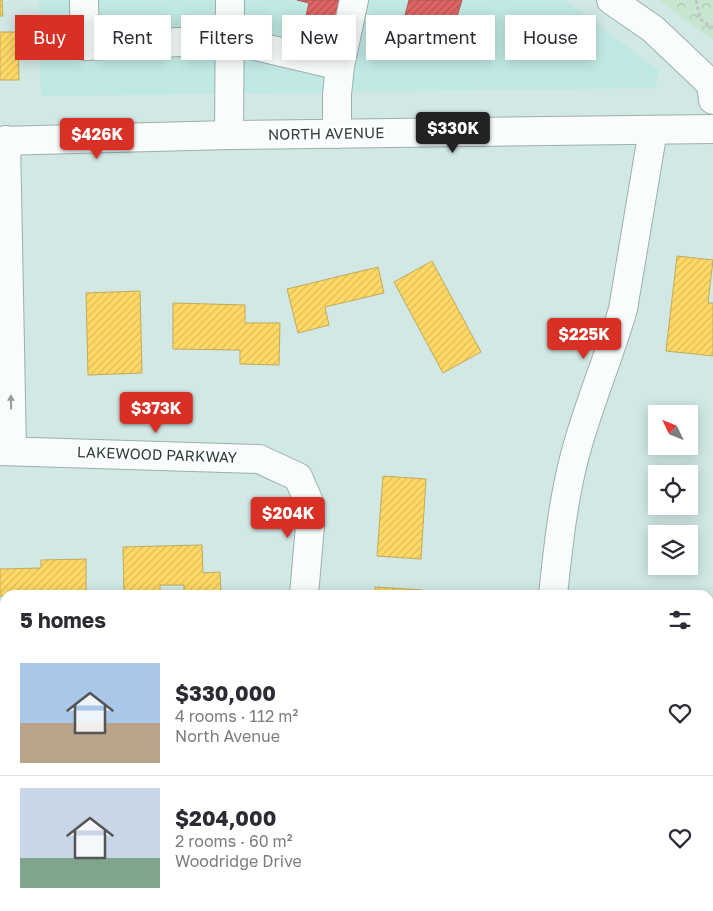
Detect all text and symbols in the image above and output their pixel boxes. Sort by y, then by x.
chip: Buy [15,15,84,60]
chip: Rent [94,15,171,60]
chip: Filters [181,15,272,60]
chip: New [282,15,356,60]
chip: Apartment [366,15,495,60]
chip: House [505,15,596,60]
pin: $330K [418,112,488,154]
pin: $426K [62,118,132,160]
text: $330K [427,118,479,138]
street label: NORTH AVENUE [268,123,384,143]
text: $426K [71,124,123,144]
pin: $225K [549,318,619,360]
text: $225K [558,324,610,344]
pin: $373K [121,392,191,434]
one-way arrow [7,393,15,409]
text: $373K [131,398,181,418]
north arrow [648,405,698,455]
map controls [648,405,698,575]
street label: LAKEWOOD PARKWAY [77,442,238,466]
button: locate [648,465,698,515]
pin: $204K [253,496,323,539]
text: $204K [262,503,314,523]
button: layers [648,525,698,575]
icon: filters [666,606,694,634]
text: 5 homes [20,607,106,633]
text: $330,000 [175,680,276,706]
icon: home [60,683,120,743]
icon: heart [666,699,694,727]
text: 4 rooms · 112 m² [175,706,298,726]
text: North Avenue [175,726,280,746]
text: $204,000 [175,805,276,831]
icon: home [60,808,120,868]
icon: heart [666,824,694,852]
text: 2 rooms · 60 m² [175,831,293,851]
text: Woodridge Drive [175,851,302,871]

